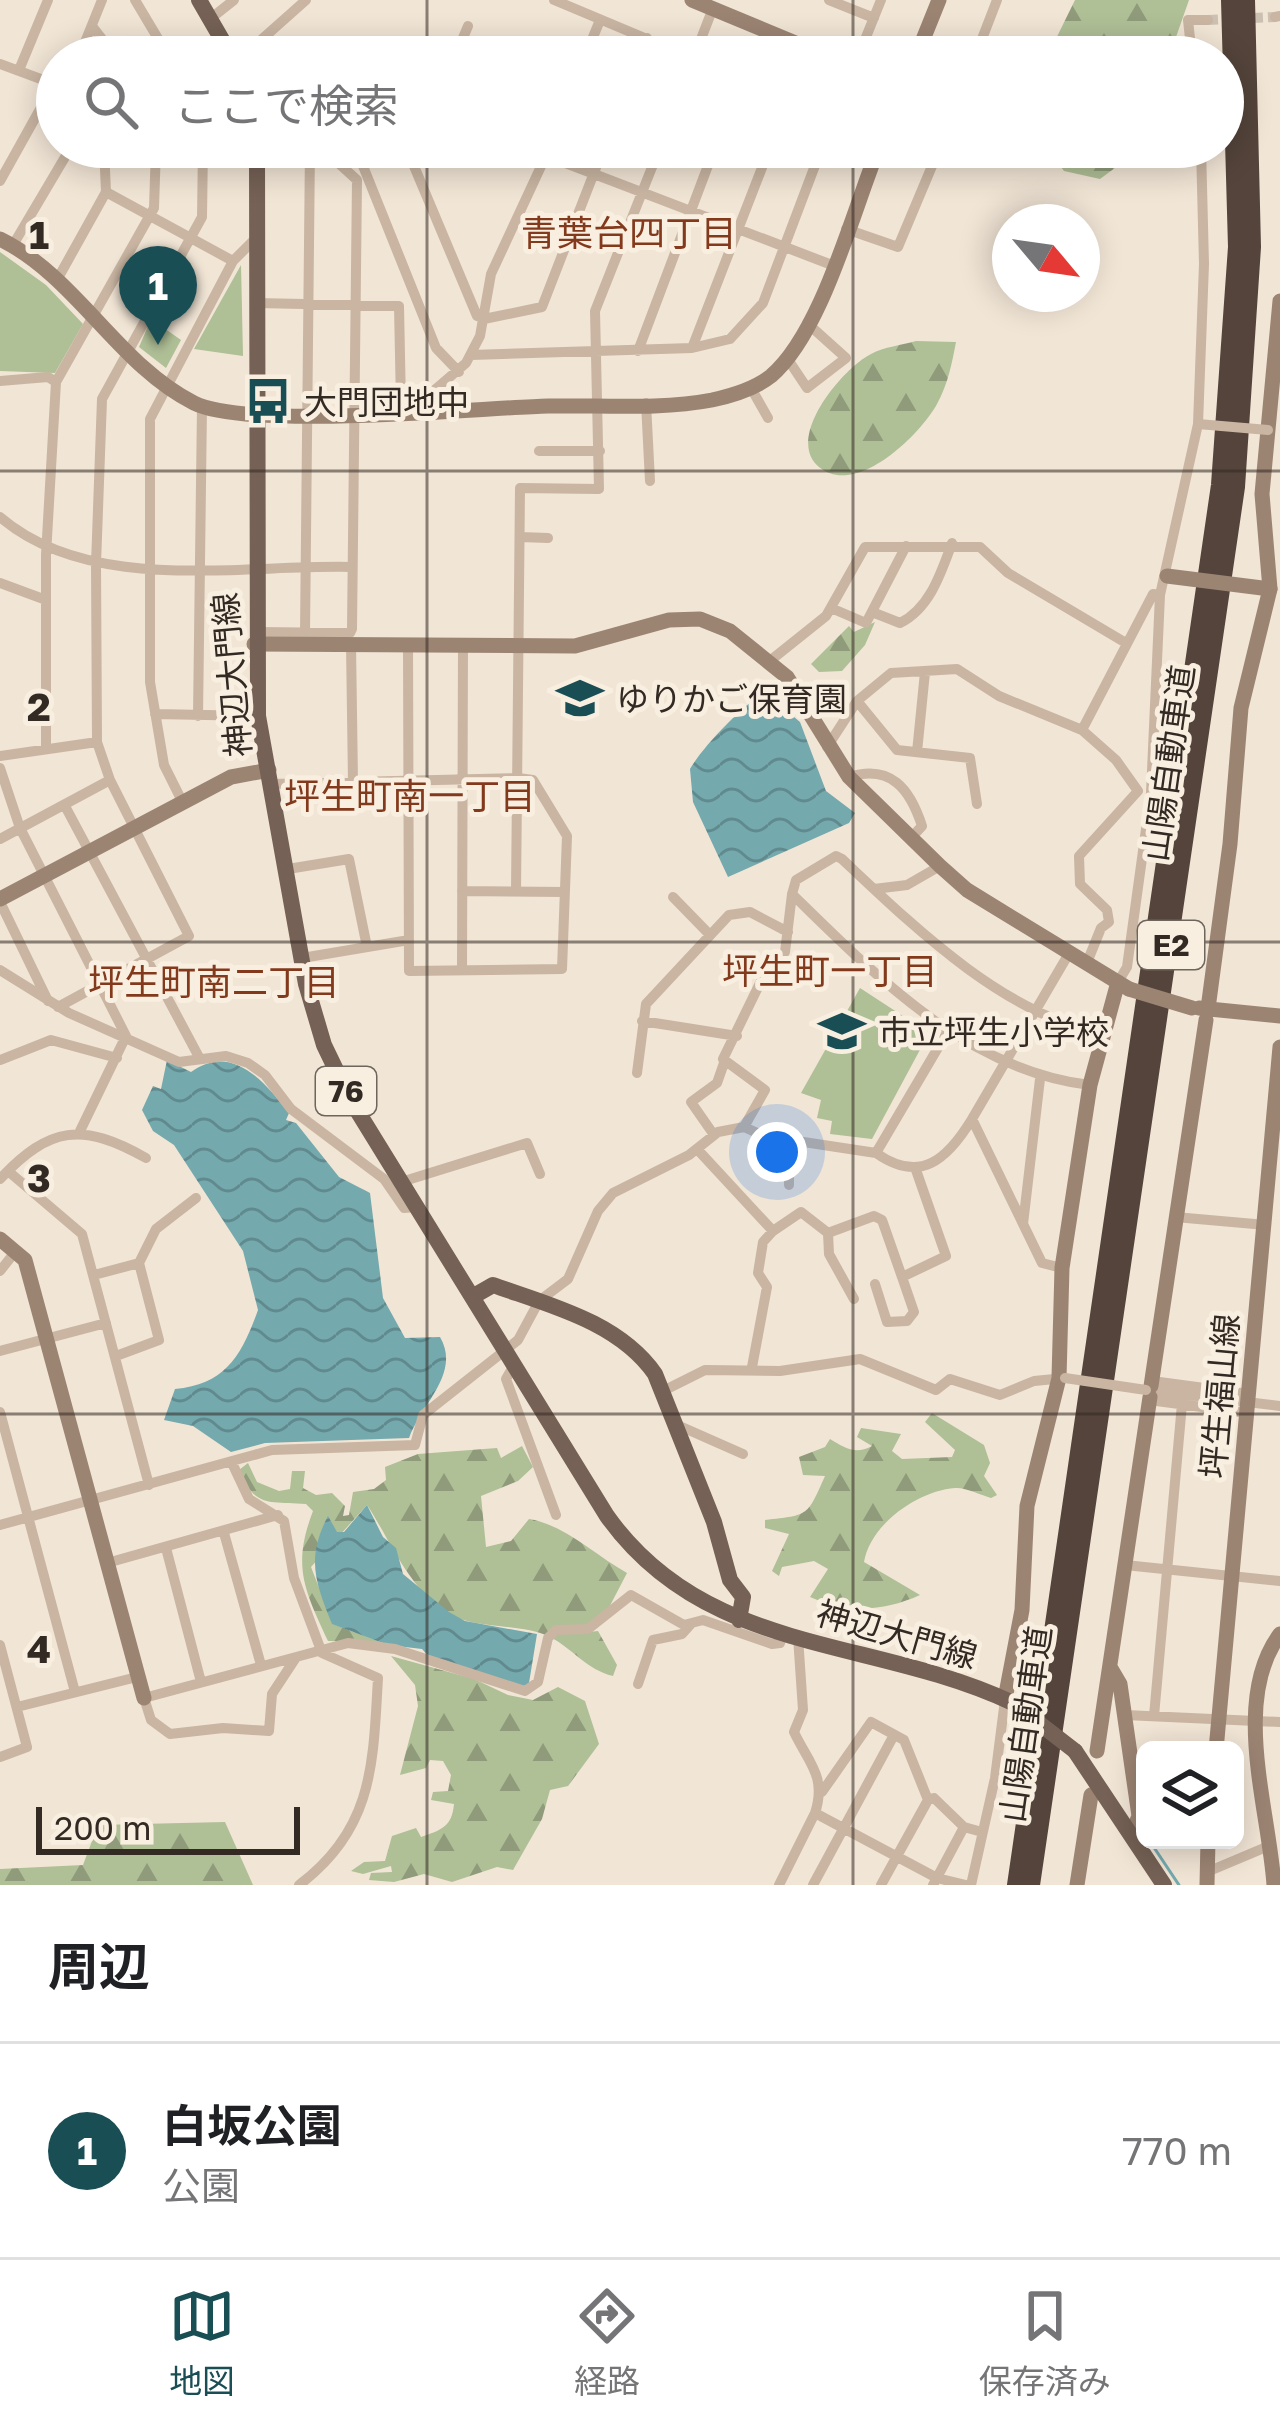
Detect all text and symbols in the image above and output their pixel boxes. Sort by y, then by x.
search box [36,36,1244,168]
icon: search [78,69,144,135]
text: ここで検索 [174,78,399,132]
north arrow [992,204,1100,312]
text: 1 [29,211,49,258]
district label: 青葉台四丁目 [521,211,737,254]
pin: 1 [119,246,197,345]
bus stop icon: 大門団地中 [243,376,293,426]
place label: 大門団地中 [304,382,469,421]
street label: 神辺大門線 [204,591,258,759]
street label: 山陽自動車道 [1135,662,1201,864]
school or university icon: ゆりかご保育園 [555,673,605,723]
place label: ゆりかご保育園 [616,679,847,718]
text: 2 [27,683,51,730]
district label: 坪生町南一丁目 [284,774,536,817]
road number: E2 [1138,921,1204,969]
district label: 坪生町一丁目 [722,949,938,992]
district label: 坪生町南二丁目 [88,960,340,1003]
school or university icon: 市立坪生小学校 [817,1006,867,1056]
place label: 市立坪生小学校 [878,1012,1109,1051]
road number: 76 [316,1067,376,1115]
your location [747,1122,807,1182]
text: 3 [27,1154,51,1201]
street label: 坪生福山線 [1192,1312,1246,1480]
street label: 神辺大門線 [812,1593,982,1675]
street label: 山陽自動車道 [992,1623,1058,1825]
text: 4 [27,1625,51,1672]
map controls [1136,1741,1244,1849]
button: layers [1136,1741,1244,1849]
scale bar [36,1801,300,1854]
text: 200 m [54,1808,152,1847]
text: 周辺 [48,1935,150,1996]
text: 白坂公園 [162,2098,342,2152]
text: 1 [77,2127,97,2174]
text: 770 m [1122,2127,1232,2174]
text: 公園 [162,2162,240,2209]
tab: 地図 [169,2283,235,2403]
tab: 経路 [574,2283,640,2403]
tab: 保存済み [979,2283,1111,2403]

